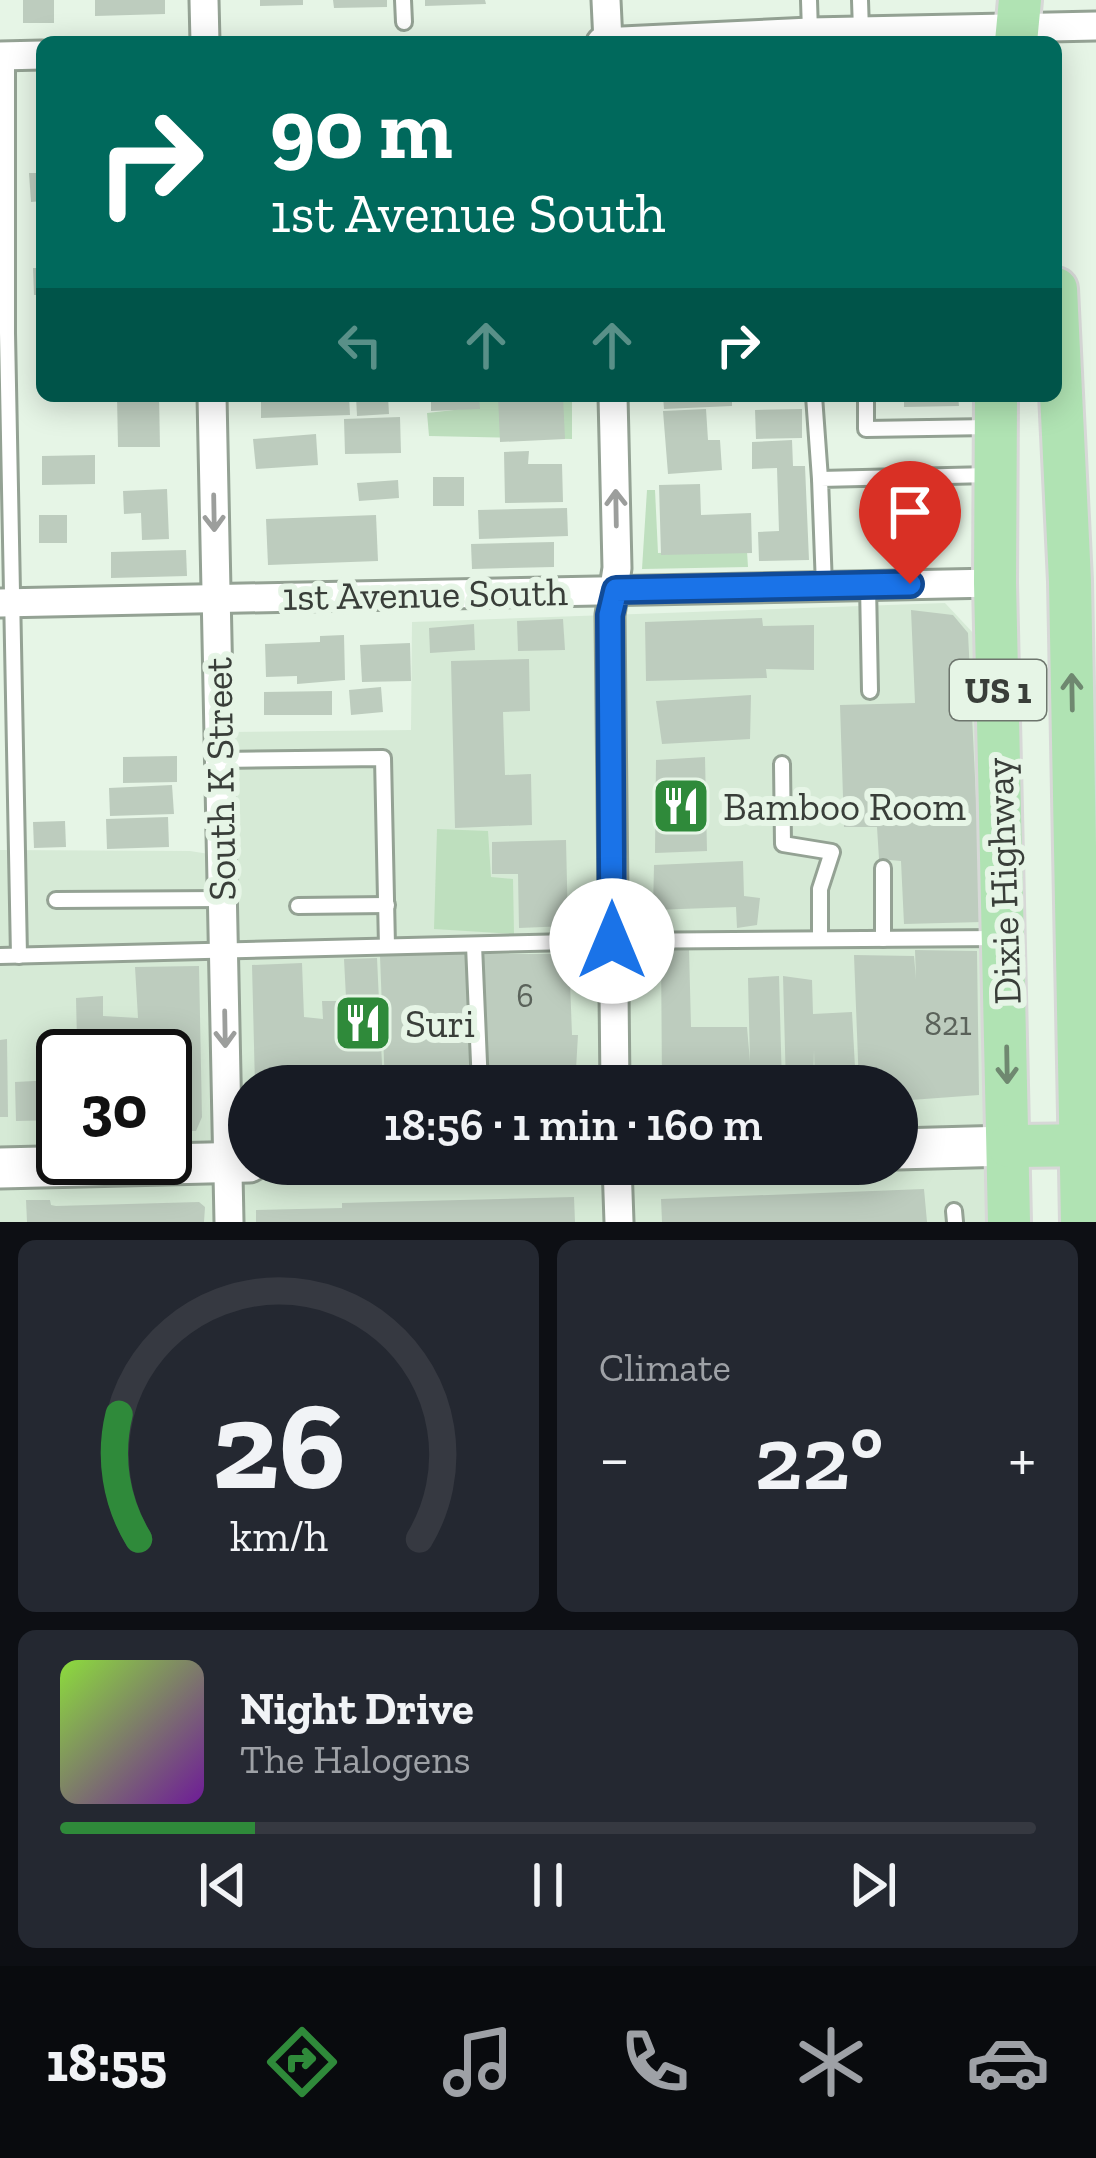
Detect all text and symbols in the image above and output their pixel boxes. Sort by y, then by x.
text: 90 m [270,79,453,180]
icon: right [72,84,228,240]
text: 1st Avenue South [270,181,666,246]
icon: left [327,312,393,378]
icon: ahead [453,312,519,378]
icon: ahead [579,312,645,378]
icon: right [705,312,771,378]
pin [859,461,961,584]
icon: arrive [877,479,943,545]
one-way arrow [604,489,627,528]
one-way arrow [203,493,226,532]
street label: 1st Avenue South [282,568,568,620]
street label: South K Street [194,656,246,901]
road number: US 1 [950,660,1046,720]
one-way arrow [1061,673,1083,712]
street label: Dixie Highway [975,757,1031,1005]
restaurant icon: Bamboo Room [650,775,712,837]
place label: Bamboo Room [723,783,966,830]
position arrow [549,878,675,1004]
house number: 6 [516,976,534,1015]
restaurant icon: Suri [332,992,394,1054]
place label: Suri [405,1000,475,1047]
house number: 821 [924,1004,972,1043]
one-way arrow [214,1009,237,1048]
speed limit sign: 30 [36,1029,192,1185]
one-way arrow [996,1045,1019,1084]
text: 18:56 · 1 min · 160 m [384,1098,762,1152]
text: Climate [599,1344,731,1391]
text: 26 [212,1370,345,1520]
text: 22° [755,1404,884,1512]
text: − [599,1419,630,1498]
text: + [1008,1419,1036,1498]
text: km/h [230,1511,327,1562]
text: Night Drive [240,1682,474,1736]
text: The Halogens [240,1736,471,1783]
icon: previous [190,1852,256,1918]
icon: pause [515,1852,581,1918]
icon: next [840,1852,906,1918]
icon: directions [260,2020,344,2104]
icon: music [436,2020,520,2104]
icon: phone [613,2020,697,2104]
icon: climate [789,2020,873,2104]
icon: car [966,2020,1050,2104]
text: 18:55 [46,2030,167,2095]

